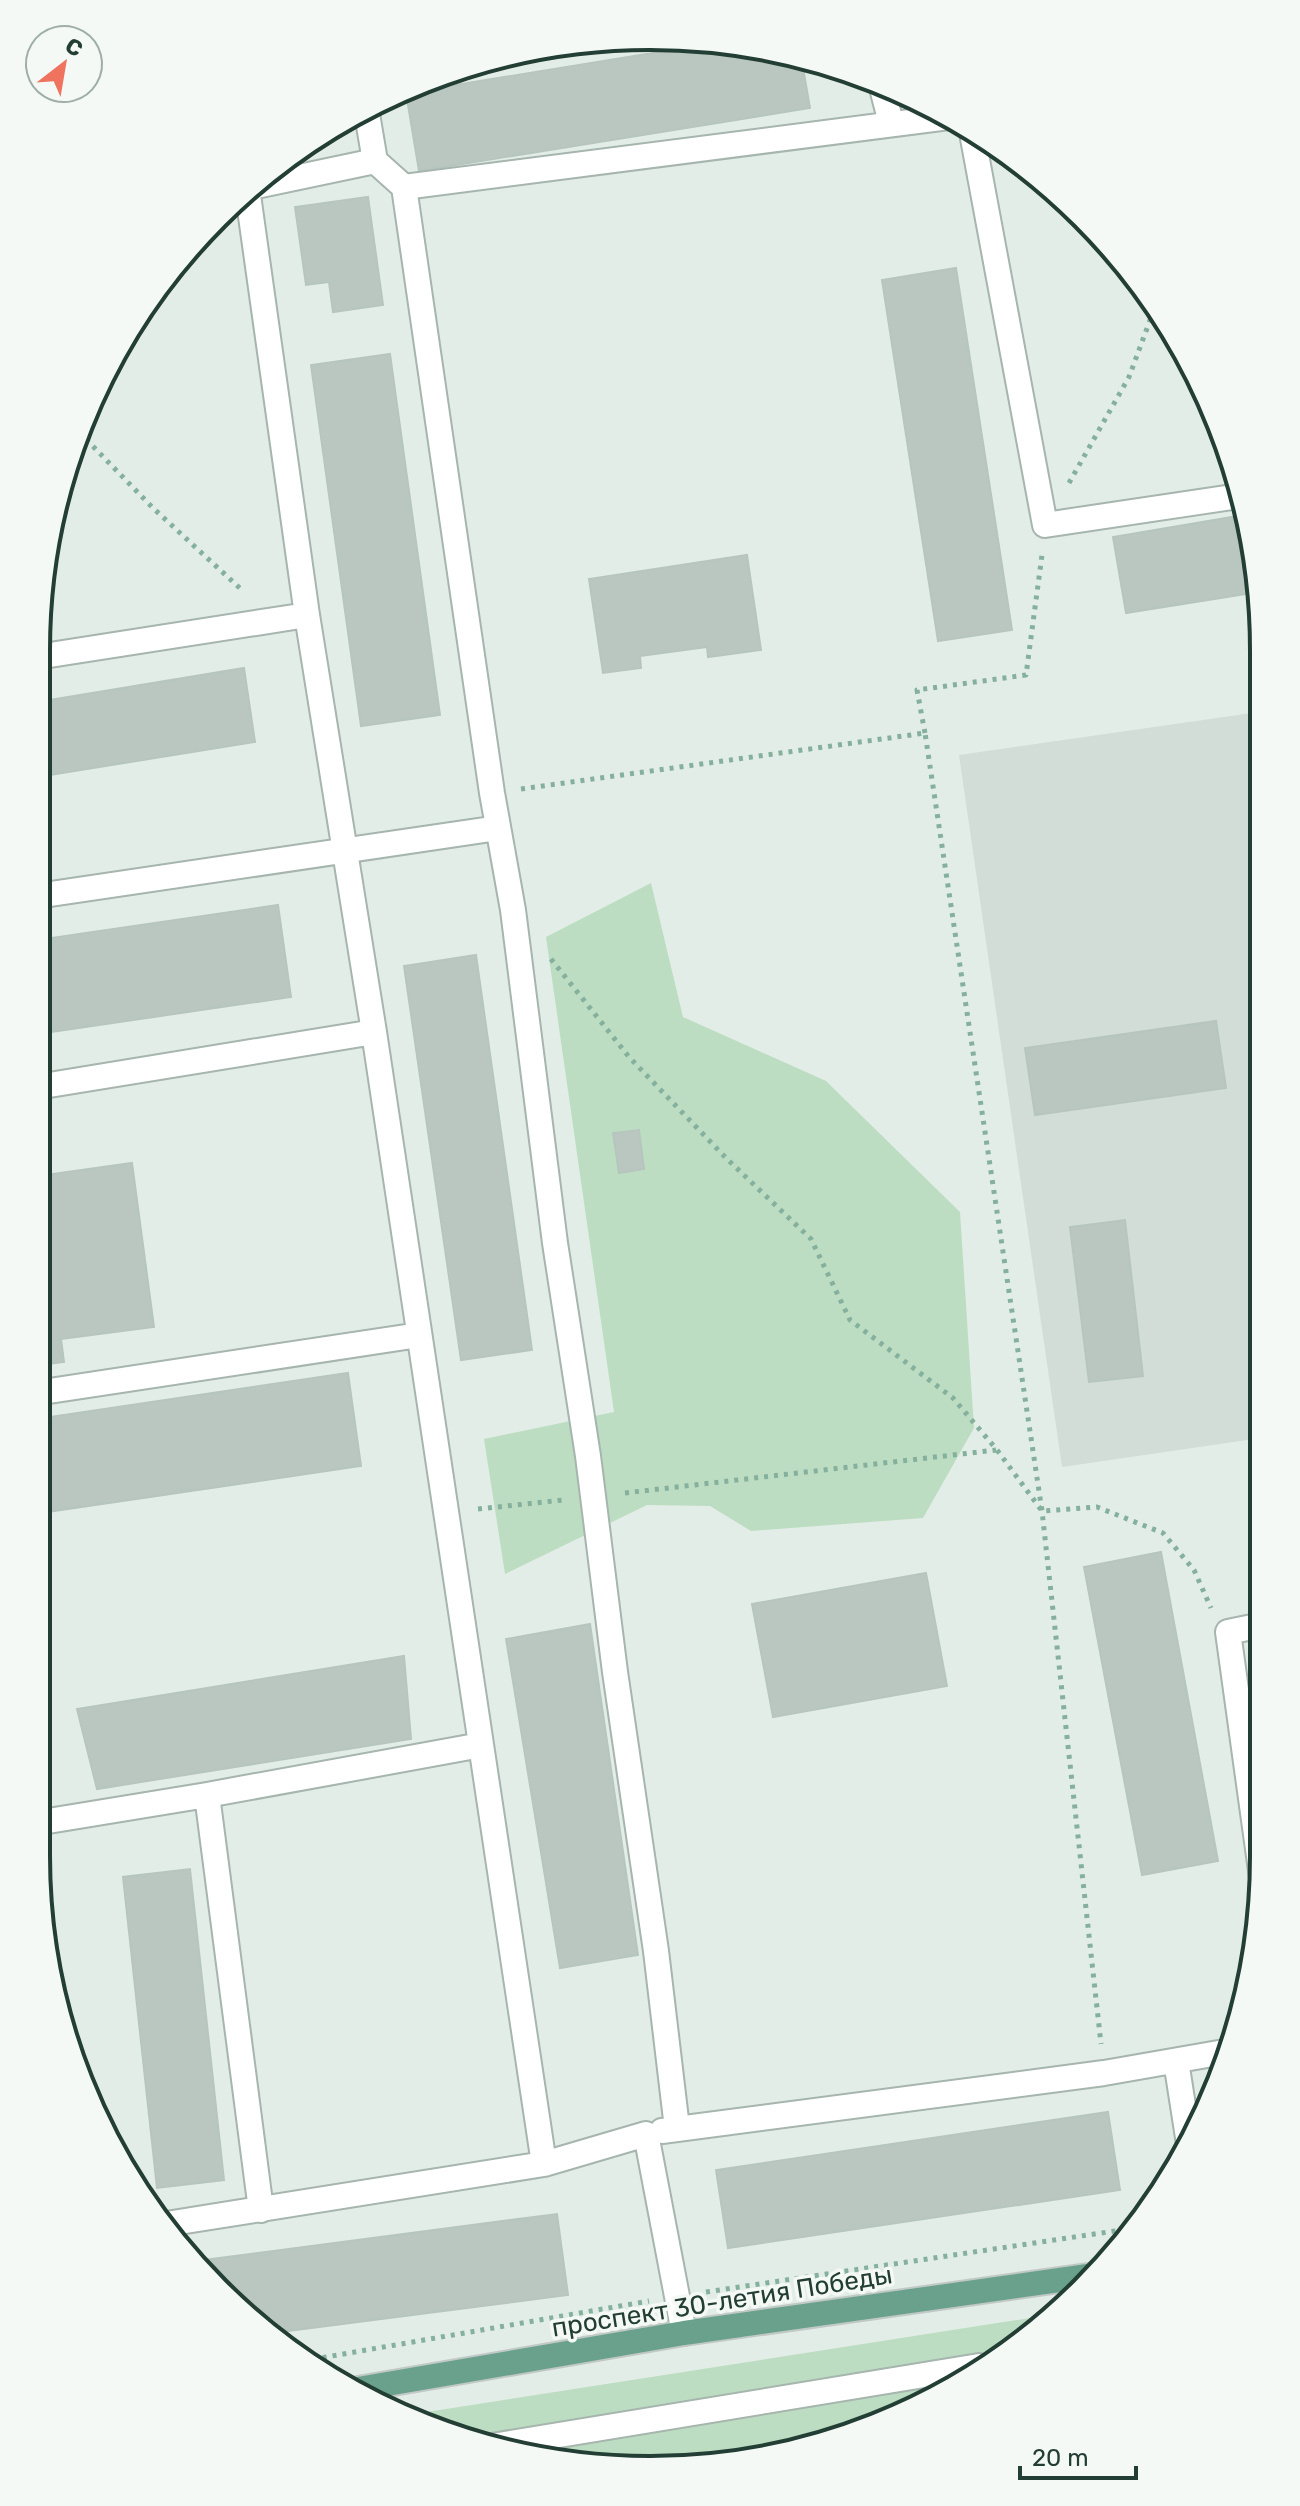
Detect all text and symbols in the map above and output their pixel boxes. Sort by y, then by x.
north arrow [24,24,104,104]
text: С [60,32,88,63]
street label: проспект 30-летия Победы [550,2259,895,2344]
scale bar [1020,2430,1136,2480]
text: 20 m [1032,2444,1089,2472]

